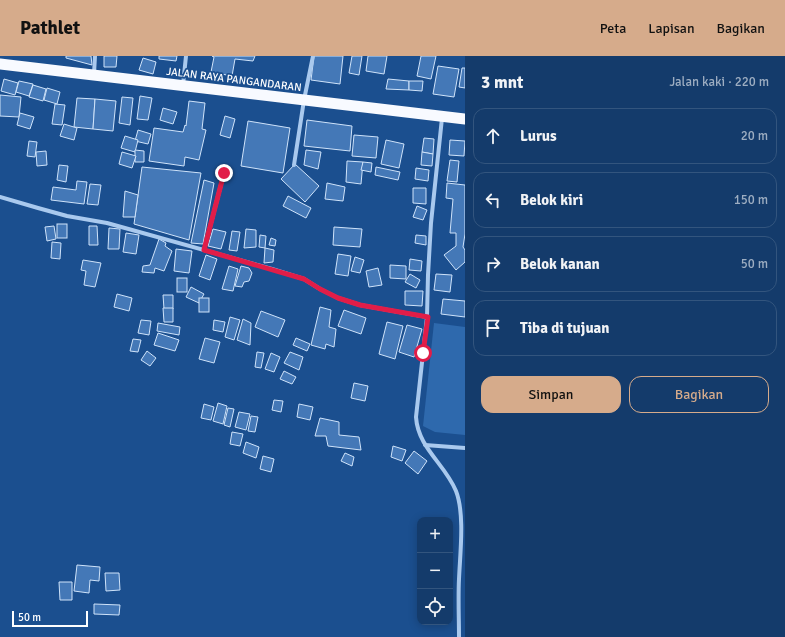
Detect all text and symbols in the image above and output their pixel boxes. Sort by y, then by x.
text: Pathlet [20,16,80,40]
text: Peta [600,20,626,37]
text: Lapisan [648,20,695,37]
text: Bagikan [717,20,765,37]
street label: JALAN RAYA PANGANDARAN [166,65,302,94]
text: 3 mnt [481,72,523,93]
text: Jalan kaki · 220 m [670,74,769,90]
icon: ahead [482,125,504,147]
text: Lurus [520,127,557,145]
text: 20 m [741,128,768,144]
route end [215,164,233,182]
icon: left [482,189,504,211]
text: Belok kiri [520,191,583,209]
text: 150 m [734,192,768,208]
icon: right [482,253,504,275]
text: Belok kanan [520,255,600,273]
text: 50 m [741,256,768,272]
icon: arrive [482,317,504,339]
text: Tiba di tujuan [520,319,610,337]
route start [414,344,432,362]
button: Simpan [481,376,621,413]
button: Bagikan [629,376,769,413]
map controls [417,517,453,625]
button: + [417,517,453,553]
button: − [417,553,453,589]
button: locate [417,589,453,625]
scale bar [12,609,88,628]
text: 50 m [18,611,41,624]

